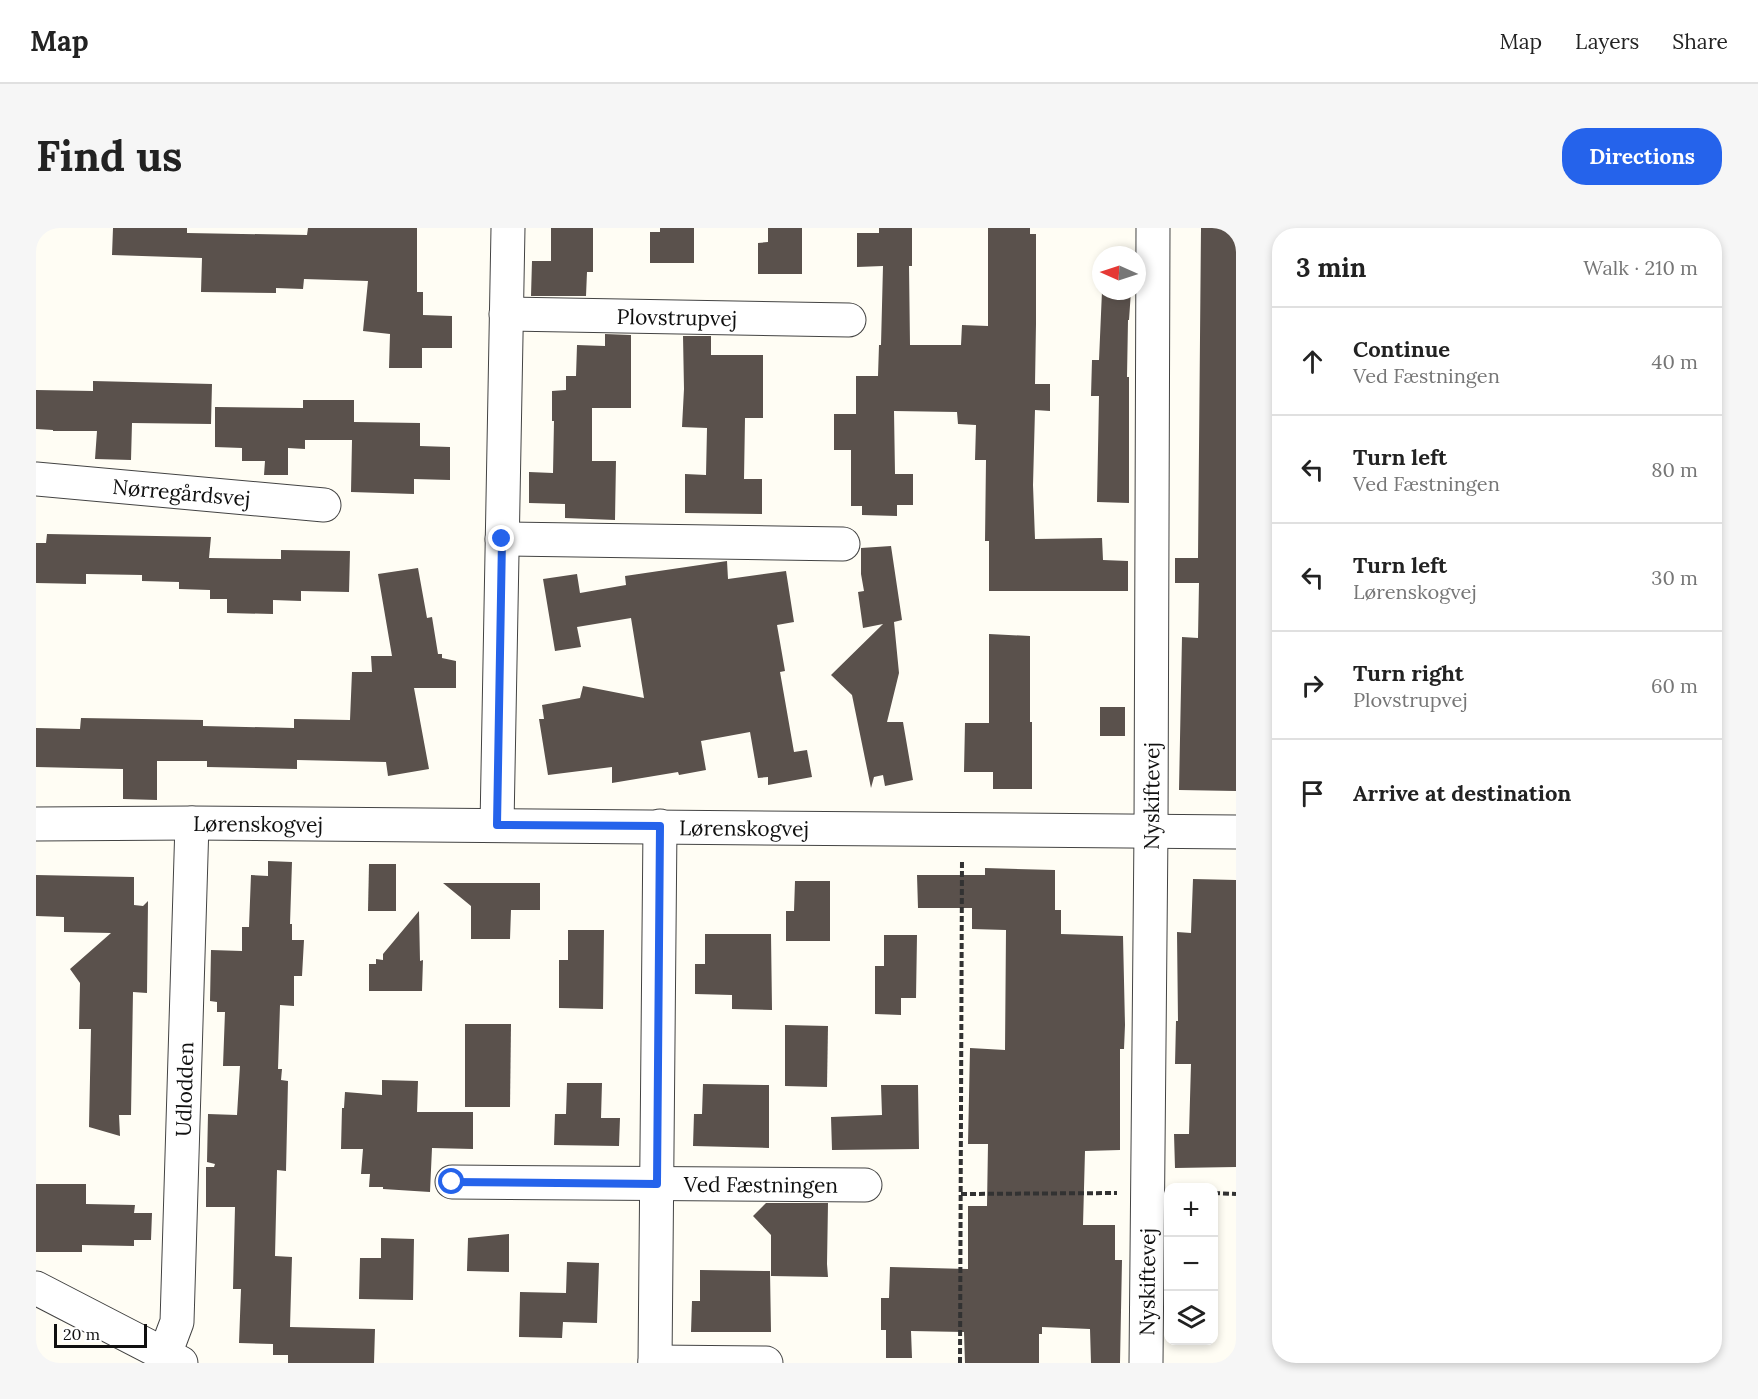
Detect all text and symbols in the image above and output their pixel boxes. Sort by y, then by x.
text: Map [30,23,89,59]
text: Map [1499,28,1542,55]
text: Layers [1575,28,1639,55]
text: Share [1672,28,1728,55]
button: Directions [1562,128,1722,185]
text: Find us [36,129,182,183]
north arrow [1092,246,1146,300]
text: 3 min [1296,251,1366,284]
text: Walk · 210 m [1583,255,1698,280]
street label: Plovstrupvej [617,302,737,332]
text: Continue [1353,335,1450,363]
icon: ahead [1296,345,1329,378]
text: 40 m [1652,349,1698,374]
text: Ved Fæstningen [1353,363,1500,388]
text: Turn left [1353,443,1447,471]
icon: left [1296,453,1329,486]
text: 80 m [1651,457,1698,482]
text: Ved Fæstningen [1353,471,1500,496]
street label: Nørregårdsvej [111,472,252,512]
route end [488,525,514,551]
text: Turn left [1353,551,1447,579]
icon: left [1296,561,1329,594]
text: 30 m [1651,565,1698,590]
text: Lørenskogvej [1353,579,1477,604]
text: Turn right [1353,659,1464,687]
icon: right [1296,669,1329,702]
text: 60 m [1651,673,1698,698]
text: Plovstrupvej [1353,687,1468,712]
street label: Nyskiftevej [1137,742,1165,850]
icon: arrive [1296,777,1329,810]
text: Arrive at destination [1353,779,1571,807]
street label: Lørenskogvej [193,810,323,838]
street label: Lørenskogvej [679,814,809,842]
street label: Udlodden [169,1041,199,1137]
route start [438,1168,464,1194]
street label: Ved Fæstningen [683,1170,838,1198]
map controls [1164,1183,1218,1345]
button: + [1164,1183,1218,1237]
street label: Nyskiftevej [1133,1228,1161,1336]
button: − [1164,1237,1218,1291]
button: layers [1164,1291,1218,1345]
scale bar [54,1321,147,1348]
text: 20 m [63,1324,100,1344]

